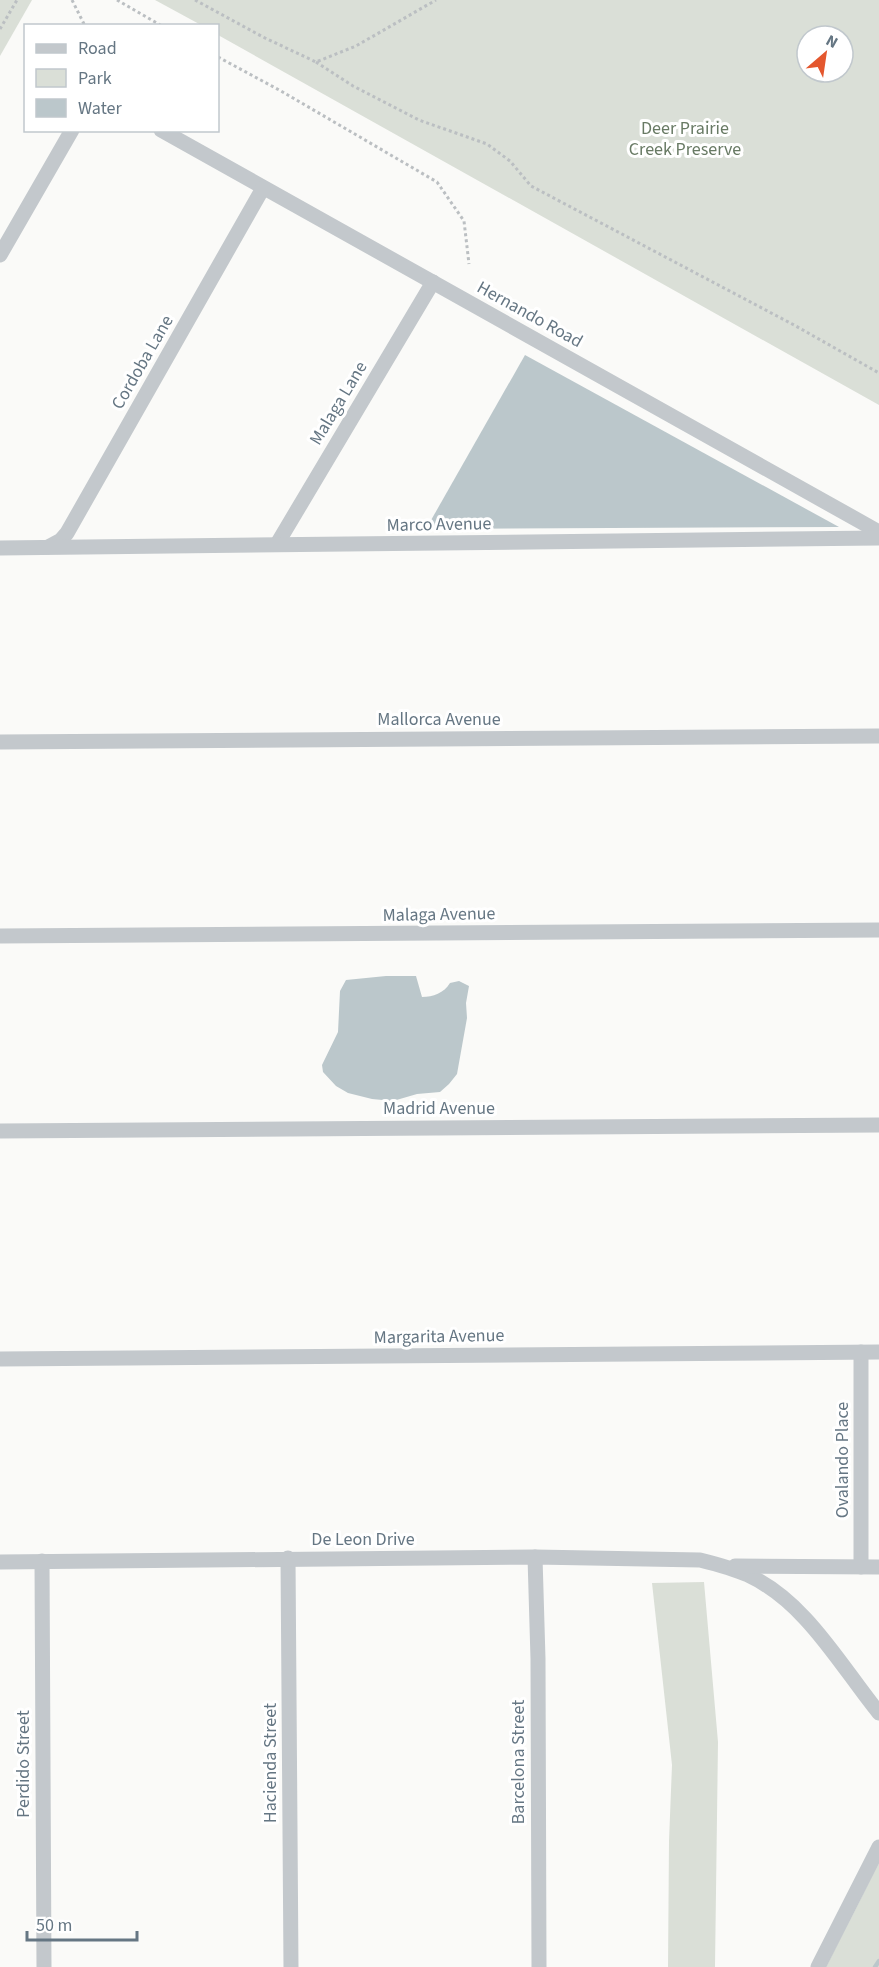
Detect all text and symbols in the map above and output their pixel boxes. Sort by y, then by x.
legend [24,24,219,132]
north arrow [795,24,855,84]
text: N [822,30,842,54]
text: Road [78,36,117,61]
text: Park [78,66,112,91]
text: Water [78,96,122,121]
park label: Deer Prairie Creek Preserve [629,116,741,162]
street label: Hernando Road [472,275,587,354]
street label: Cordoba Lane [105,311,179,414]
street label: Malaga Lane [304,357,373,450]
street label: Marco Avenue [386,511,492,538]
street label: Mallorca Avenue [377,707,501,732]
street label: Malaga Avenue [382,901,496,928]
street label: Madrid Avenue [383,1096,495,1121]
street label: Margarita Avenue [373,1323,505,1350]
street label: Ovalando Place [830,1402,855,1518]
street label: De Leon Drive [311,1527,415,1552]
street label: Barcelona Street [506,1700,531,1824]
street label: Hacienda Street [258,1703,283,1823]
street label: Perdido Street [11,1710,36,1818]
scale bar [27,1904,136,1942]
text: 50 m [36,1913,72,1938]

